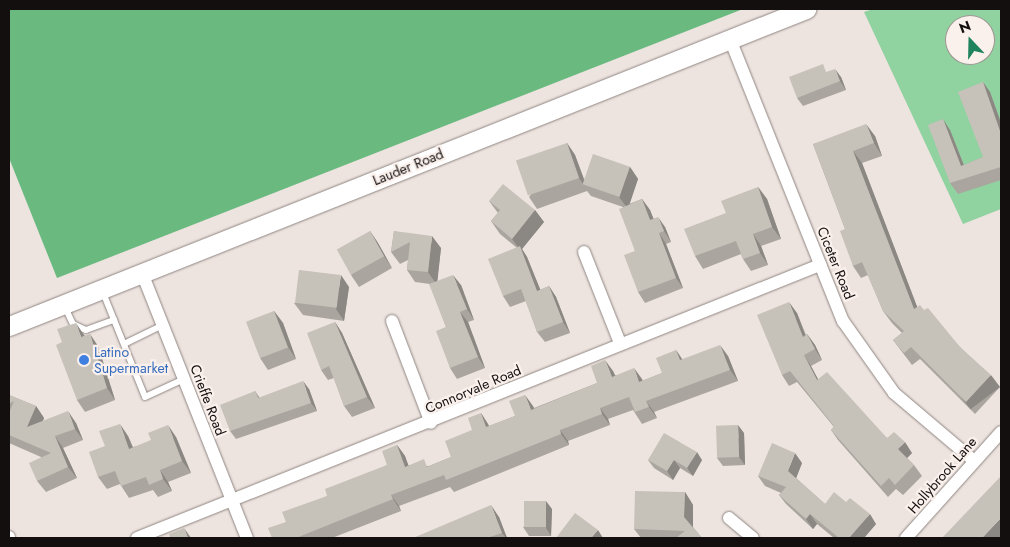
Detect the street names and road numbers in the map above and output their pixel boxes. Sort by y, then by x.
street label: Lauder Road [370,145,446,189]
street label: Ciceter Road [814,224,858,302]
street label: Connorvale Road [423,361,523,417]
street label: Crieffe Road [187,362,229,438]
street label: Hollybrook Lane [904,433,980,517]

